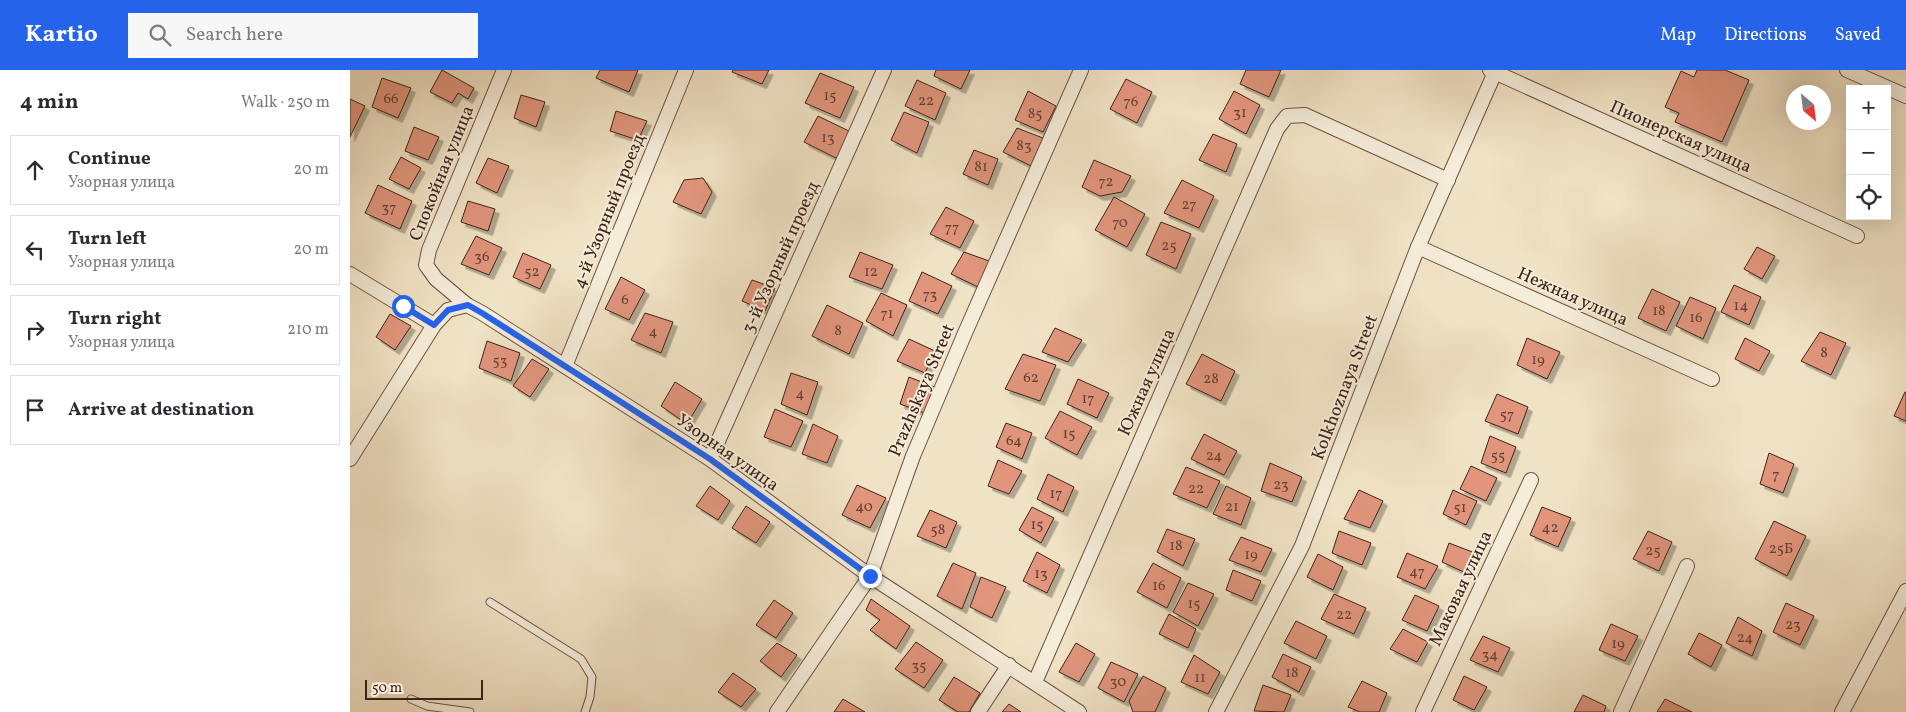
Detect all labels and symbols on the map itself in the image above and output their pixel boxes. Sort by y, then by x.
north arrow [1786,85,1831,130]
house number: 15 [823,86,837,107]
house number: 66 [383,89,399,110]
house number: 22 [918,91,934,112]
house number: 76 [1124,92,1138,113]
street label: Пионерская улица [1605,95,1755,180]
street label: Спокойная улица [404,102,481,245]
house number: 31 [1233,103,1247,124]
house number: 85 [1028,104,1042,125]
house number: 13 [821,128,835,149]
street label: 4-й Узорный проезд [567,130,652,293]
house number: 83 [1016,136,1032,157]
house number: 81 [974,157,988,178]
house number: 72 [1098,172,1114,193]
street label: 3-й Узорный проезд [737,178,826,338]
house number: 27 [1182,195,1196,216]
house number: 37 [382,198,396,219]
house number: 70 [1112,213,1128,234]
house number: 77 [945,218,959,239]
house number: 25 [1161,236,1177,257]
house number: 36 [474,247,490,268]
house number: 52 [524,262,540,283]
house number: 12 [864,262,878,283]
street label: Нежная улица [1513,262,1632,333]
house number: 73 [923,285,937,306]
house number: 6 [621,290,629,311]
route start [392,295,415,318]
house number: 14 [1734,296,1748,317]
house number: 18 [1652,301,1666,322]
house number: 71 [880,304,894,325]
house number: 16 [1689,308,1703,329]
street label: Kolkhoznaya Street [1306,311,1385,464]
street label: Prazhskaya Street [883,320,962,461]
house number: 8 [834,321,842,342]
house number: 4 [649,322,658,343]
street label: Южная улица [1113,325,1182,440]
house number: 8 [1820,343,1828,364]
house number: 19 [1531,350,1545,371]
house number: 53 [493,351,507,372]
house number: 62 [1023,368,1039,389]
house number: 28 [1203,369,1219,390]
house number: 4 [796,384,805,405]
house number: 17 [1081,389,1095,410]
house number: 57 [1500,405,1514,426]
street label: Узорная улица [671,409,784,498]
house number: 15 [1062,424,1076,445]
house number: 64 [1006,431,1022,452]
house number: 24 [1206,446,1222,467]
house number: 55 [1491,446,1505,467]
house number: 7 [1772,465,1780,486]
house number: 23 [1273,475,1289,496]
house number: 22 [1188,479,1204,500]
house number: 17 [1049,484,1063,505]
house number: 40 [855,497,873,518]
house number: 21 [1225,497,1239,518]
house number: 51 [1453,498,1467,519]
house number: 15 [1030,515,1044,536]
house number: 42 [1541,518,1559,539]
house number: 58 [931,520,945,541]
street label: Маковая улица [1424,527,1499,651]
house number: 18 [1169,536,1183,557]
house number: 25Б [1769,539,1793,560]
house number: 25 [1645,541,1661,562]
house number: 19 [1244,545,1258,566]
house number: 47 [1409,562,1425,583]
house number: 13 [1034,564,1048,585]
route end [859,565,882,588]
house number: 16 [1152,576,1166,597]
house number: 15 [1187,594,1201,615]
house number: 22 [1336,605,1352,626]
house number: 23 [1785,615,1801,636]
house number: 24 [1737,628,1753,649]
house number: 19 [1611,634,1625,655]
house number: 34 [1482,645,1498,666]
house number: 35 [912,656,926,677]
house number: 18 [1285,663,1299,684]
house number: 11 [1194,668,1206,689]
house number: 30 [1110,672,1126,693]
scale bar [365,677,482,700]

